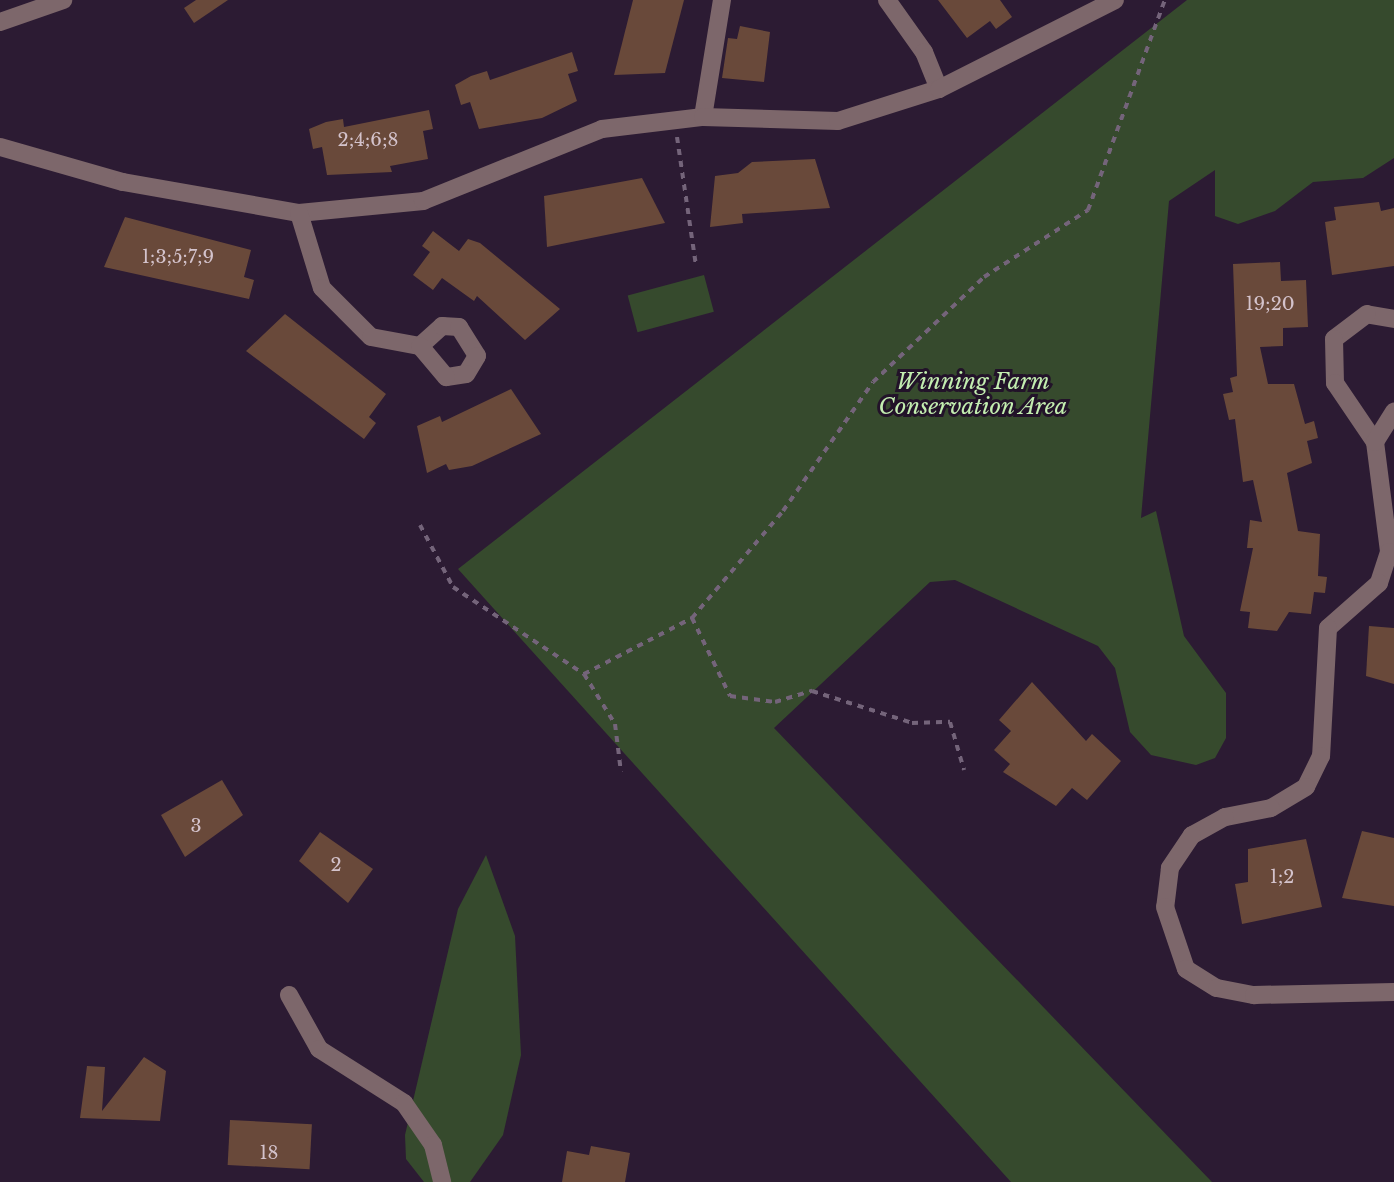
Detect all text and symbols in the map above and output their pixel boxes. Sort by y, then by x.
house number: 2;4;6;8 [338,129,398,151]
house number: 1;3;5;7;9 [142,246,214,268]
house number: 19;20 [1245,293,1295,315]
park label: Winning Farm Conservation Area [878,368,1068,420]
house number: 3 [190,815,202,837]
house number: 2 [330,854,342,876]
house number: 1;2 [1270,866,1294,888]
house number: 18 [260,1142,278,1164]

